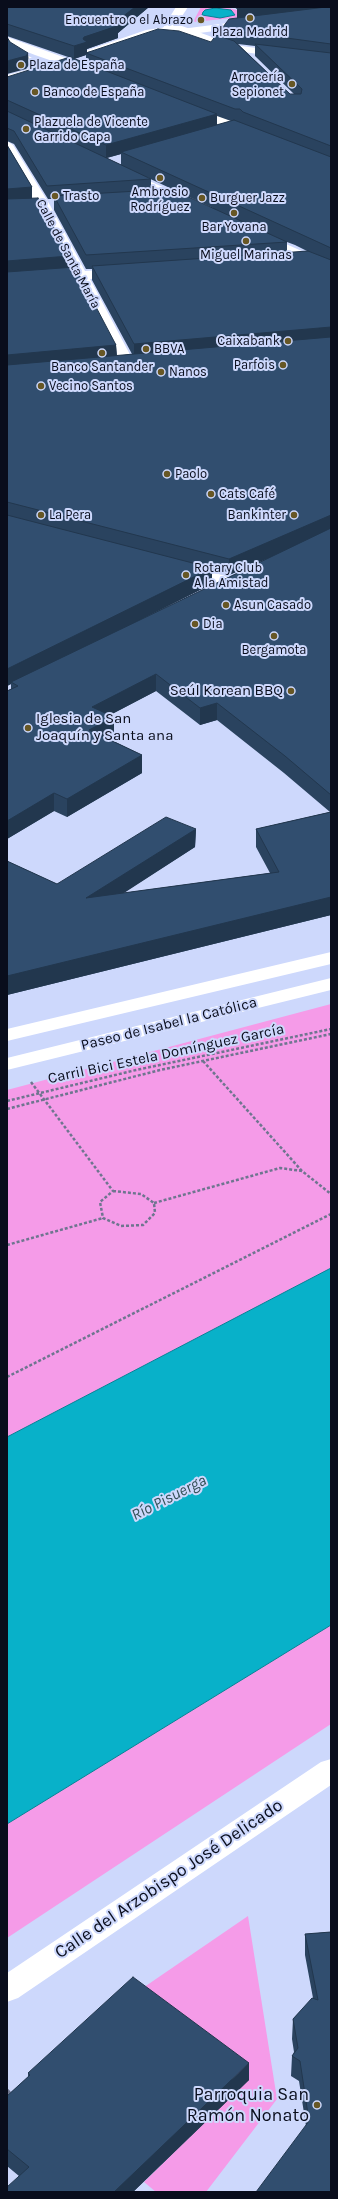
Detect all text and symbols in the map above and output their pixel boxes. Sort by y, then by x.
place label: Encuentro o el Abrazo [65,12,193,28]
marker: Plaza Madrid [245,13,255,23]
marker: Encuentro o el Abrazo [196,15,206,25]
place label: Plaza Madrid [212,24,288,40]
place label: Plaza de España [29,57,125,73]
marker: Plaza de España [16,60,26,70]
place label: Arrocería Sepionet [231,69,284,100]
marker: Arrocería Sepionet [287,79,297,89]
place label: Banco de España [43,84,144,100]
marker: Banco de España [30,87,40,97]
place label: Plazuela de Vicente Garrido Capa [34,114,148,145]
marker: Plazuela de Vicente Garrido Capa [21,124,31,134]
marker: Ambrosio Rodríguez [155,173,165,183]
place label: Ambrosio Rodríguez [130,184,190,215]
place label: Trasto [63,188,99,204]
place label: Burguer Jazz [210,190,285,206]
marker: Trasto [50,191,60,201]
marker: Burguer Jazz [197,193,207,203]
street label: Calle de Santa María [33,197,103,311]
marker: Bar Yovana [229,208,239,218]
place label: Bar Yovana [201,219,267,235]
marker: Miguel Marinas [241,236,251,246]
place label: Miguel Marinas [200,247,292,263]
place label: Caixabank [217,333,280,349]
marker: Caixabank [283,336,293,346]
place label: BBVA [154,341,185,357]
marker: BBVA [141,344,151,354]
marker: Banco Santander [97,348,107,358]
place label: Parfois [234,357,275,373]
place label: Banco Santander [51,359,153,375]
marker: Parfois [278,360,288,370]
place label: Nanos [169,364,207,380]
marker: Nanos [156,367,166,377]
place label: Vecino Santos [49,378,133,394]
marker: Vecino Santos [36,381,46,391]
place label: Paolo [175,466,207,482]
marker: Paolo [162,469,172,479]
place label: Cats Café [219,486,275,502]
marker: Cats Café [206,489,216,499]
place label: La Pera [49,507,91,523]
place label: Bankinter [228,507,286,523]
marker: La Pera [36,510,46,520]
marker: Bankinter [289,510,299,520]
place label: Rotary Club A la Amistad [194,560,269,591]
marker: Rotary Club A la Amistad [181,570,191,580]
place label: Asun Casado [234,597,311,613]
marker: Asun Casado [221,600,231,610]
place label: Dia [203,616,223,632]
marker: Dia [190,619,200,629]
marker: Bergamota [269,631,279,641]
place label: Bergamota [241,642,307,658]
place label: Seúl Korean BBQ [170,682,283,700]
marker: Seúl Korean BBQ [286,686,296,696]
place label: Iglesia de San Joaquín y Santa ana [36,710,173,745]
marker: Iglesia de San Joaquín y Santa ana [23,723,33,733]
street label: Paseo de Isabel la Católica [79,993,259,1055]
street label: Carril Bici Estela Domínguez García [46,1020,286,1088]
water label: Río Pisuerga [128,1471,210,1525]
street label: Calle del Arzobispo José Delicado [51,1794,287,1964]
place label: Parroquia San Ramón Nonato [187,2084,309,2126]
marker: Parroquia San Ramón Nonato [312,2100,322,2110]

